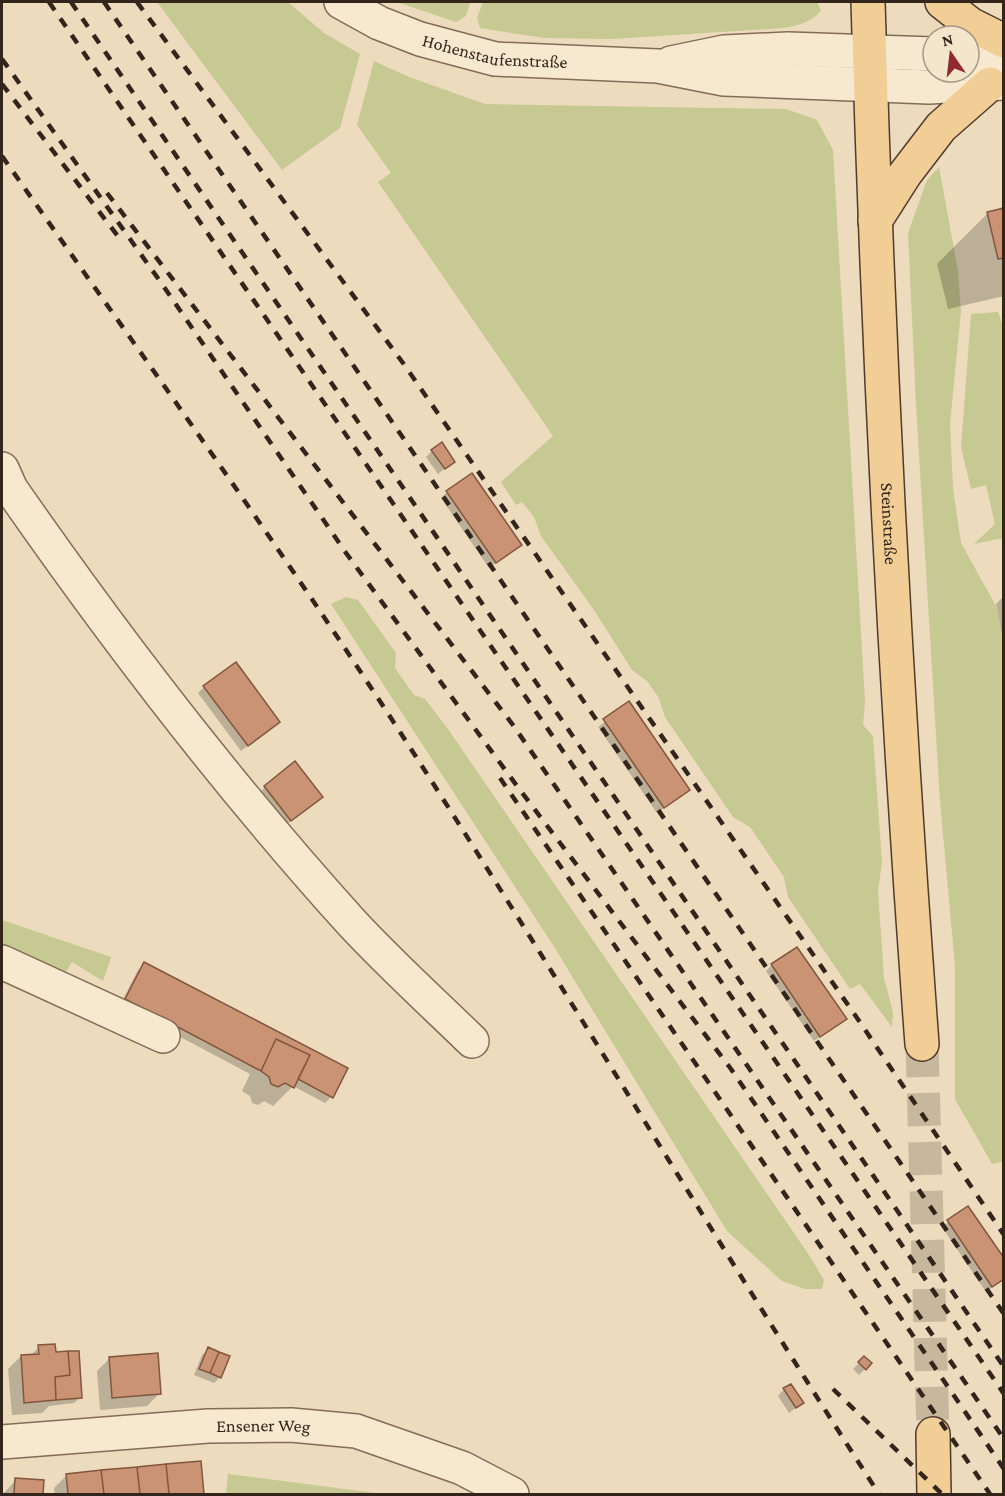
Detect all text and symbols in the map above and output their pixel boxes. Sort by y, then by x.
north arrow [921,24,981,84]
street label: Hohenstaufenstraße [420,30,568,72]
text: N [940,30,955,49]
street label: Steinstraße [877,482,901,565]
street label: Ensener Weg [216,1415,312,1437]

